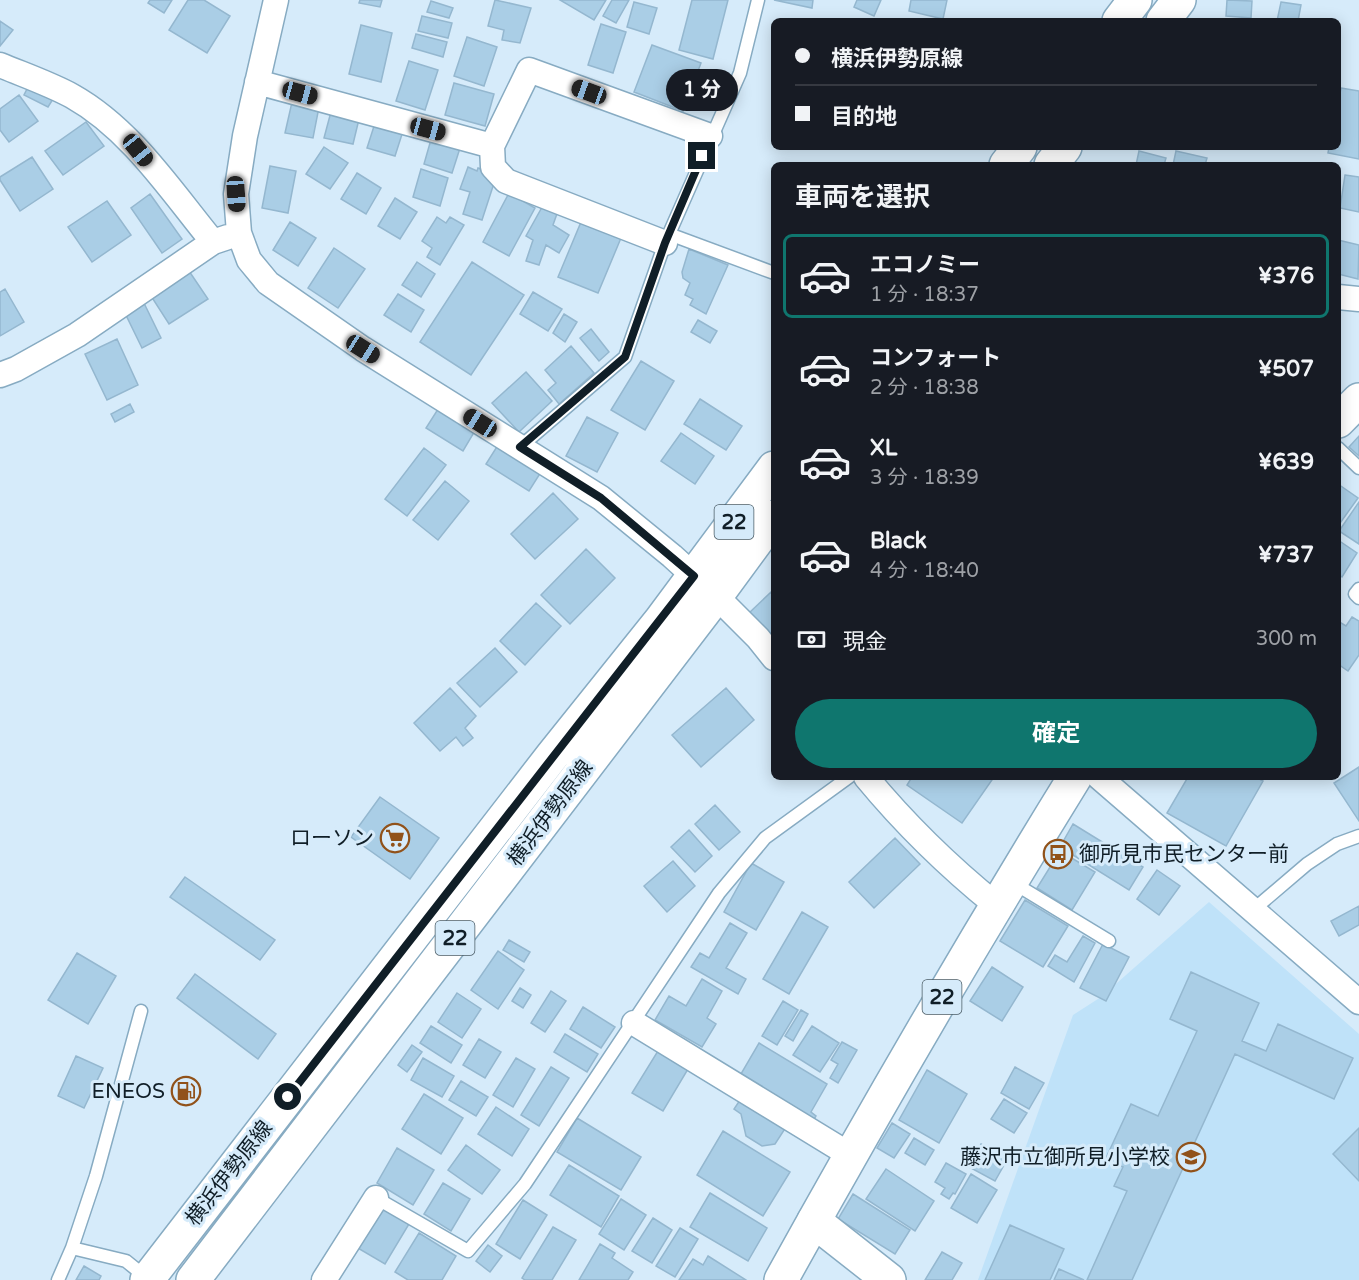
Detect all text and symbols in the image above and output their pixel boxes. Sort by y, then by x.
text: 横浜伊勢原線 [831,46,963,72]
callout: 1 分 [666,69,738,111]
car [569,77,609,107]
text: 1 分 [683,78,721,102]
car [280,80,320,106]
text: 目的地 [831,104,897,130]
car [408,116,448,142]
car [120,130,156,170]
route end [688,142,715,169]
car [226,175,246,213]
text: 車両を選択 [795,181,930,214]
icon: car [798,249,852,303]
text: エコノミー [870,252,980,278]
text: ¥376 [1258,263,1314,289]
text: 1 分 · 18:37 [870,283,979,307]
car [343,332,383,366]
icon: car [798,342,852,396]
text: コンフォート [870,345,1001,371]
text: ¥507 [1258,356,1314,382]
text: 2 分 · 18:38 [870,376,979,400]
car [460,406,500,440]
icon: car [798,435,852,489]
text: XL [870,435,897,461]
text: ¥639 [1258,449,1314,475]
text: 3 分 · 18:39 [870,466,979,490]
road number: 22 [714,505,754,539]
icon: car [798,528,852,582]
text: Black [870,528,927,554]
text: ¥737 [1258,542,1314,568]
text: 4 分 · 18:40 [870,559,979,583]
icon: cash [795,623,828,656]
text: 300 m [1256,627,1317,651]
text: 現金 [843,629,887,655]
button: 確定 [795,699,1317,768]
street label: 横浜伊勢原線 [503,755,598,871]
supermarket icon: ローソン [379,822,411,854]
place label: ローソン [290,826,374,851]
bus stop icon: 御所見市民センター前 [1042,838,1074,870]
place label: 御所見市民センター前 [1079,842,1289,867]
road number: 22 [436,921,474,955]
road number: 22 [922,980,962,1014]
fuel station icon: ENEOS [170,1075,202,1107]
place label: ENEOS [92,1079,165,1104]
route start [274,1083,301,1110]
street label: 横浜伊勢原線 [181,1116,278,1231]
school or university icon: 藤沢市立御所見小学校 [1175,1141,1207,1173]
place label: 藤沢市立御所見小学校 [960,1145,1170,1170]

